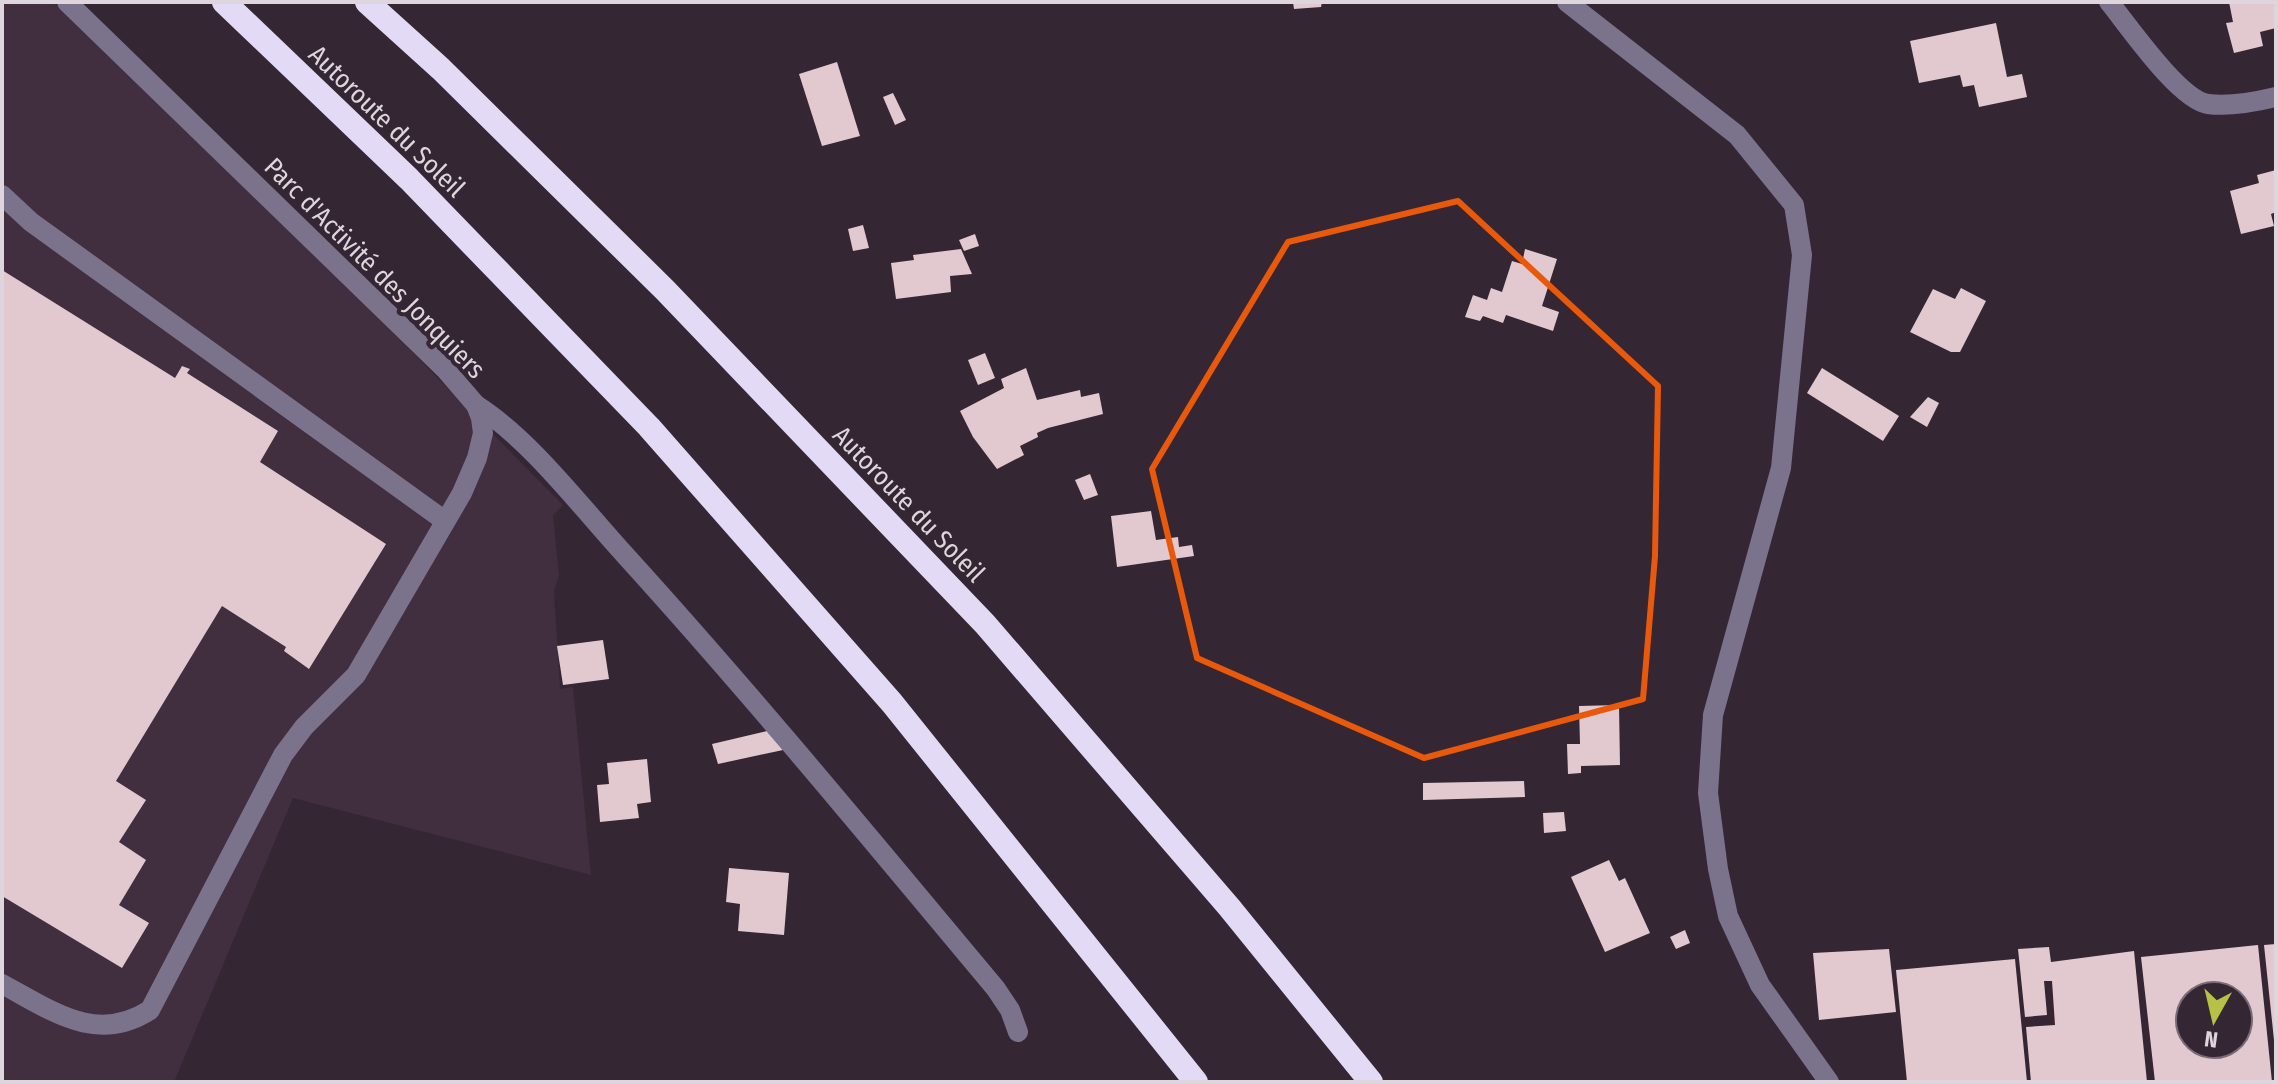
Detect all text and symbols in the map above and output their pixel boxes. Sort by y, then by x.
street label: Autoroute du Soleil [302,39,471,204]
street label: Parc d'Activité des Jonquiers [258,152,491,385]
street label: Autoroute du Soleil [826,420,991,589]
north arrow [2174,980,2254,1060]
text: N [2203,1025,2220,1054]

